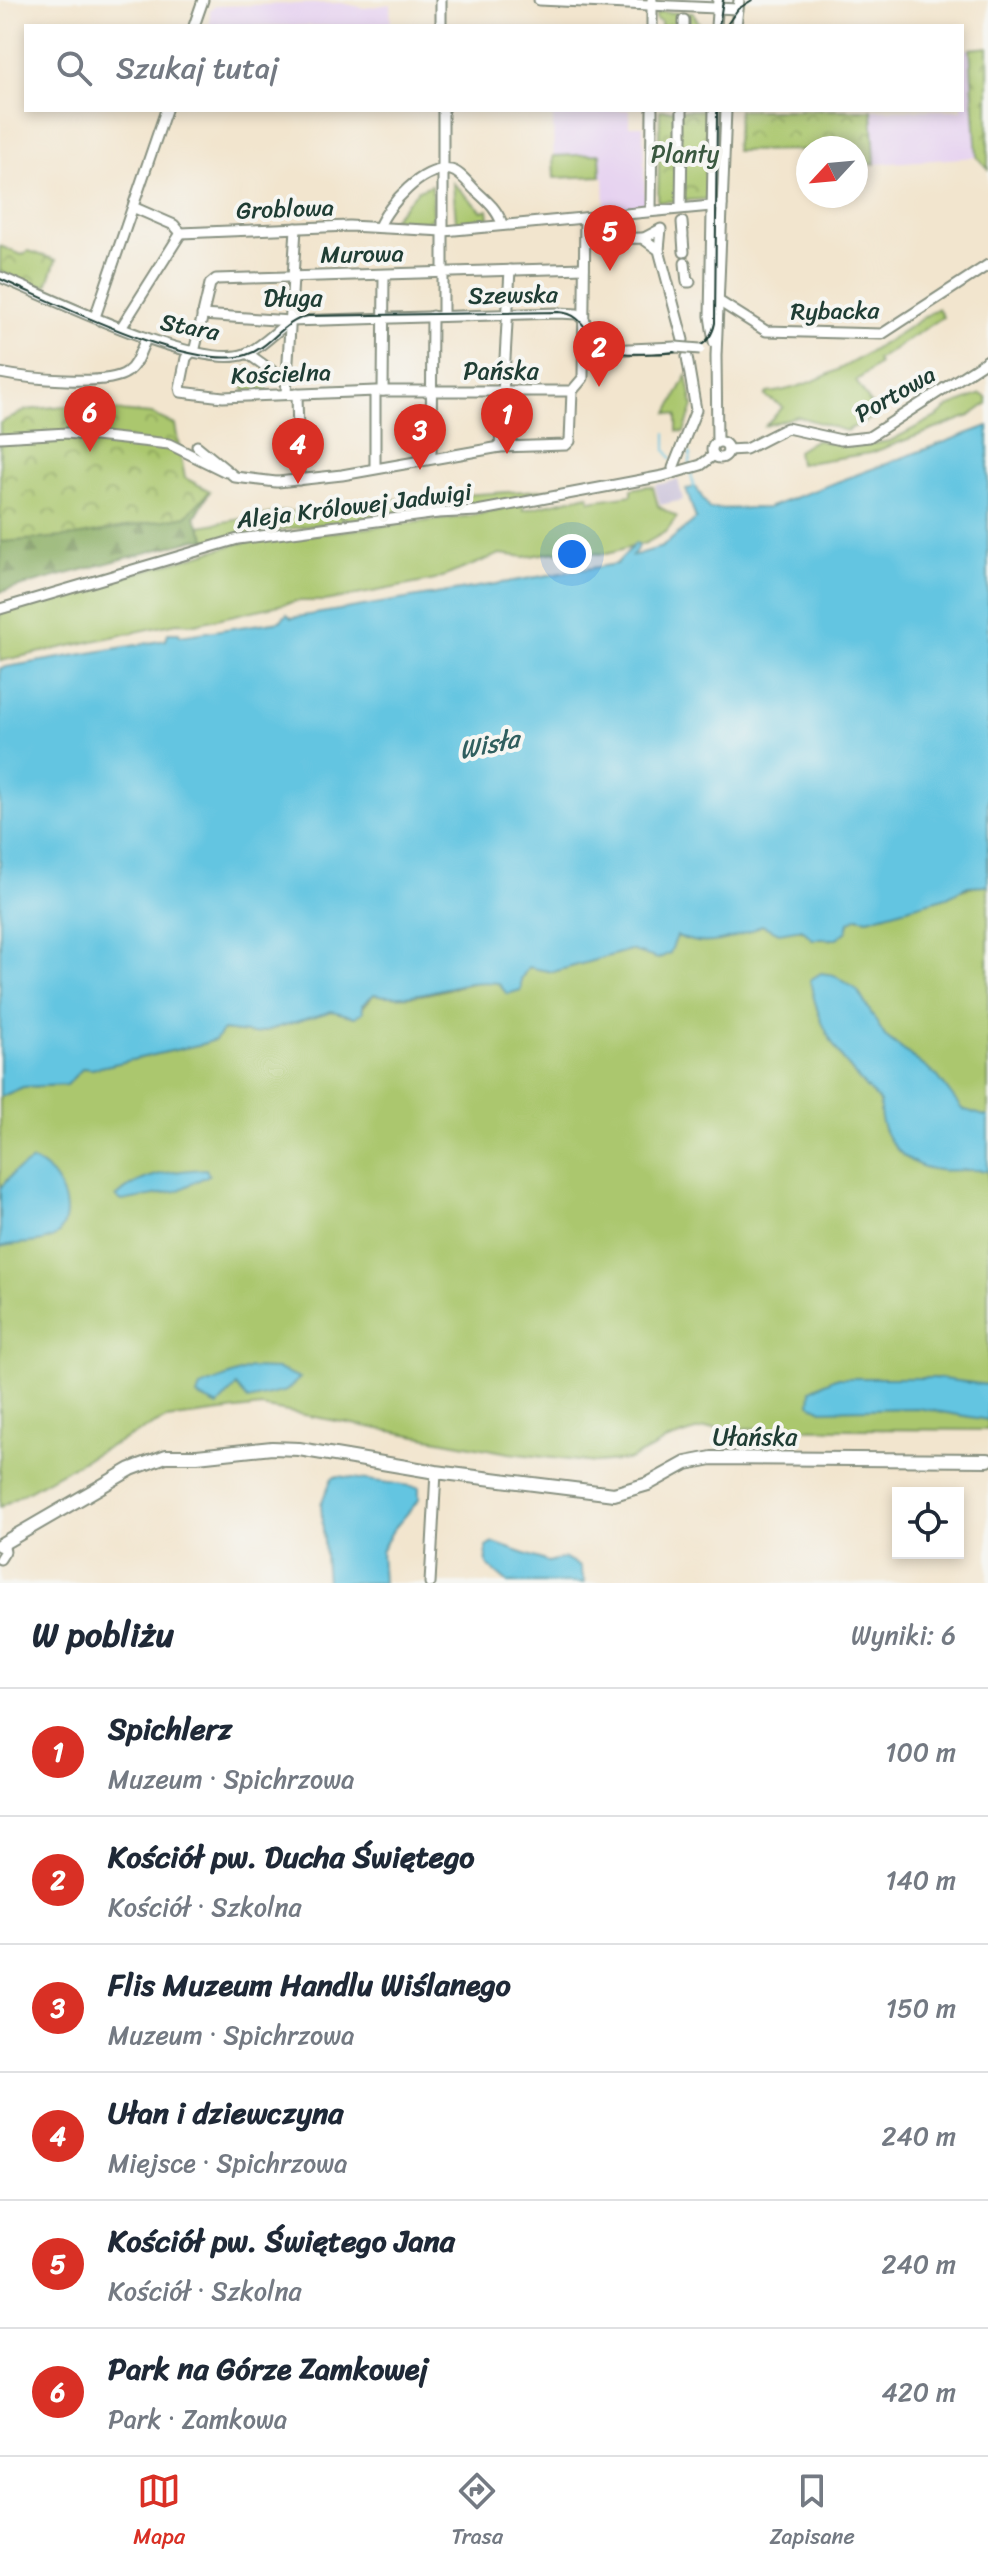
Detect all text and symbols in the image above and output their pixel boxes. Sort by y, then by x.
search box [24,24,964,112]
text: Szukaj tutaj [116,41,279,95]
icon: search [52,46,96,90]
park label: Planty [651,133,720,175]
north arrow [796,136,868,208]
street label: Groblowa [236,186,334,232]
pin: 5 [584,205,636,271]
street label: Murowa [320,232,404,276]
street label: Szewska [468,273,559,317]
street label: Długa [263,277,324,319]
street label: Rybacka [790,289,881,333]
street label: Stara [157,301,224,353]
pin: 2 [573,321,625,387]
street label: Pańska [463,350,540,392]
street label: Kościelna [230,351,332,397]
street label: Portowa [846,354,944,434]
pin: 6 [64,386,116,452]
pin: 1 [481,388,533,454]
pin: 3 [394,404,446,470]
pin: 4 [272,418,324,484]
street label: Aleja Królowej Jadwigi [233,471,475,541]
your location [552,534,592,574]
water label: Wisła [455,715,526,773]
street label: Ułańska [713,1416,798,1458]
map controls [892,1487,964,1559]
button: locate [892,1487,964,1559]
text: W pobliżu [32,1605,174,1665]
text: Wyniki: 6 [851,1612,956,1658]
text: Spichlerz [108,1702,232,1756]
text: 1 [52,1729,64,1775]
text: 100 m [885,1729,956,1775]
text: Muzeum · Spichrzowa [108,1756,354,1802]
text: Kościół pw. Ducha Świętego [108,1830,475,1884]
text: 2 [50,1857,66,1903]
text: 140 m [885,1857,956,1903]
text: Kościół · Szkolna [108,1884,302,1930]
text: Flis Muzeum Handlu Wiślanego [108,1958,511,2012]
text: 3 [51,1985,65,2031]
text: 150 m [886,1985,956,2031]
text: Muzeum · Spichrzowa [108,2012,354,2058]
text: Ułan i dziewczyna [108,2086,343,2140]
text: 4 [50,2113,66,2159]
text: 240 m [882,2113,956,2159]
text: Miejsce · Spichrzowa [108,2140,347,2186]
text: Kościół pw. Świętego Jana [108,2214,455,2268]
text: 5 [50,2241,66,2287]
text: 240 m [882,2241,956,2287]
text: Kościół · Szkolna [108,2268,302,2314]
text: Park na Górze Zamkowej [108,2342,428,2396]
text: 6 [51,2369,65,2415]
text: 420 m [882,2369,956,2415]
text: Park · Zamkowa [108,2396,287,2442]
tab: Mapa [133,2469,185,2556]
tab: Trasa [452,2469,503,2556]
tab: Zapisane [770,2469,855,2556]

